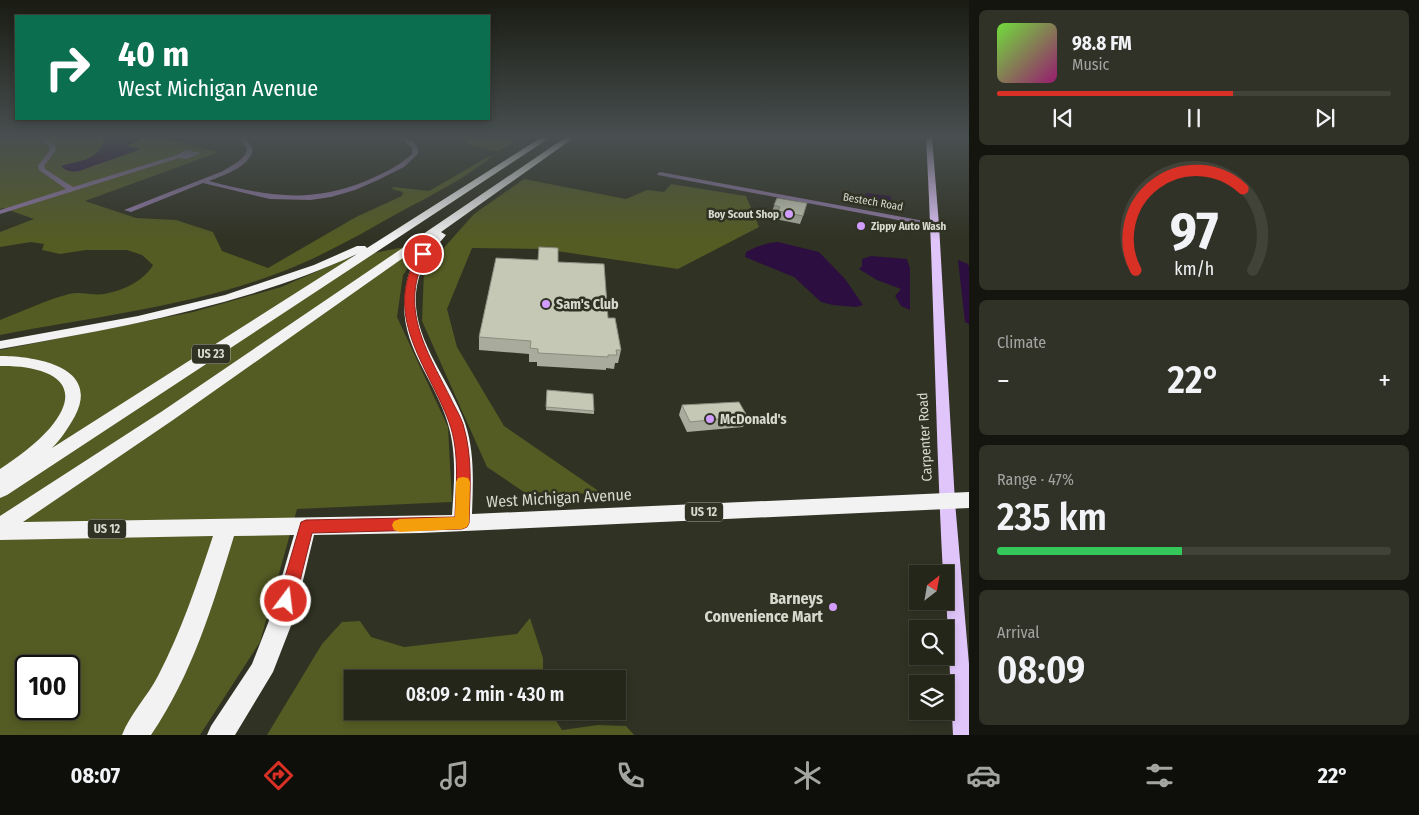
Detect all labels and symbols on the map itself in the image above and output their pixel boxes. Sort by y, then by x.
street label: Bestech Road [842,190,904,214]
place label: Boy Scout Shop [708,208,779,221]
marker: Boy Scout Shop [783,208,795,220]
marker: Zippy Auto Wash [855,220,867,232]
place label: Zippy Auto Wash [871,220,947,233]
pin [402,233,444,275]
place label: Sam's Club [556,296,619,313]
marker: Sam's Club [540,298,552,310]
road number: US 23 [192,344,230,364]
street label: Carpenter Road [914,392,936,482]
place label: McDonald's [720,411,787,428]
marker: McDonald's [704,413,716,425]
street label: West Michigan Avenue [486,485,632,511]
road number: US 12 [685,502,723,522]
road number: US 12 [88,520,126,538]
north arrow [909,565,954,610]
position arrow [259,574,311,626]
place label: Barneys Convenience Mart [705,589,823,626]
marker: Barneys Convenience Mart [827,601,839,613]
speed limit sign: 100 [15,655,80,720]

